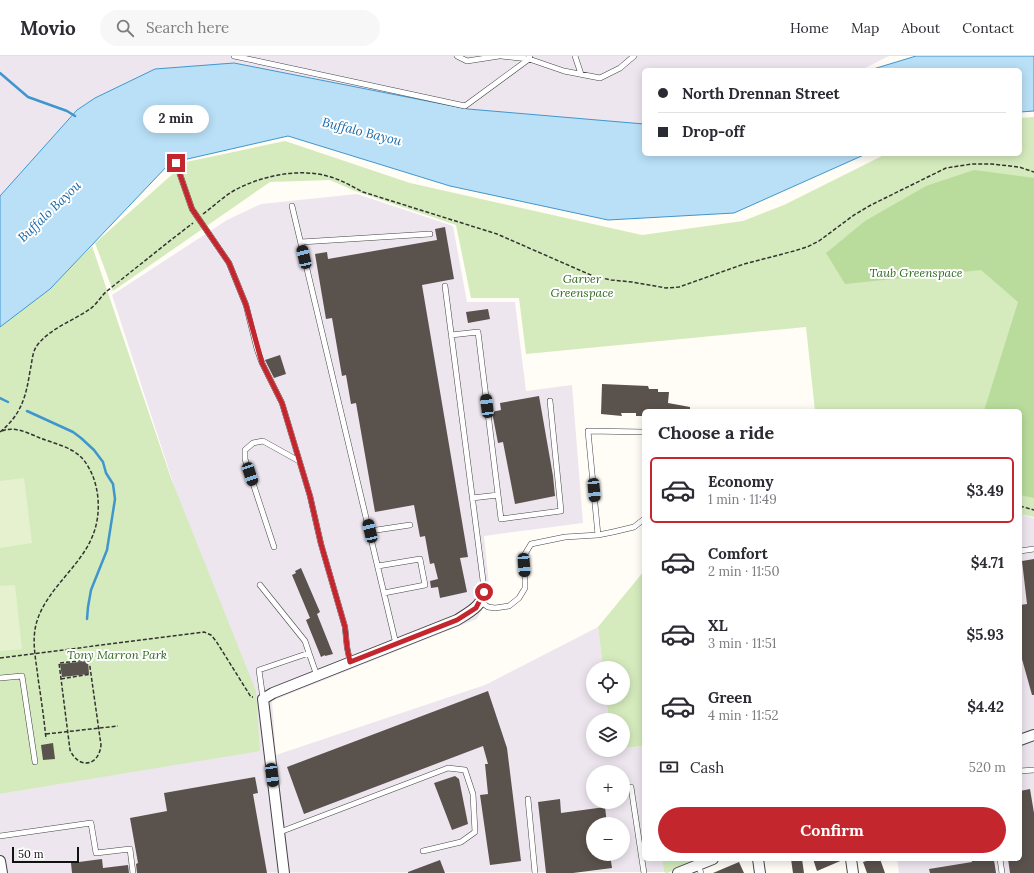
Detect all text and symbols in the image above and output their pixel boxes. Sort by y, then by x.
search box [100,10,380,46]
text: Movio [20,16,76,40]
icon: search [114,17,136,39]
text: Search here [146,18,229,37]
text: Home [790,19,829,37]
text: Map [851,19,879,37]
text: About [901,19,940,37]
text: Contact [962,19,1014,37]
text: North Drennan Street [682,84,840,103]
callout: 2 min [143,105,209,133]
text: 2 min [159,110,193,127]
water label: Buffalo Bayou [320,113,404,150]
text: Drop-off [682,122,744,141]
route end [167,154,185,172]
water label: Buffalo Bayou [14,177,85,246]
car [295,244,313,270]
park label: Taub Greenspace [869,265,963,280]
park label: Garver Greenspace [550,271,614,300]
car [480,393,494,419]
text: Choose a ride [658,421,774,444]
car [241,461,259,487]
icon: car [660,472,696,508]
text: Economy [708,472,773,491]
car [587,478,601,502]
text: $3.49 [966,481,1004,500]
text: 1 min · 11:49 [708,491,777,508]
car [361,518,379,544]
icon: car [660,544,696,580]
text: Comfort [708,544,768,563]
car [517,553,531,577]
text: $4.71 [971,553,1004,572]
text: 2 min · 11:50 [708,563,780,580]
route start [475,583,493,601]
icon: car [660,616,696,652]
text: XL [708,616,728,635]
text: $5.93 [967,625,1004,644]
text: 3 min · 11:51 [708,635,776,652]
park label: Tony Marron Park [67,647,167,662]
map controls [586,661,630,861]
button: locate [586,661,630,705]
icon: car [660,688,696,724]
text: Green [708,688,752,707]
text: $4.42 [967,697,1004,716]
text: 4 min · 11:52 [708,707,779,724]
button: layers [586,713,630,757]
icon: cash [658,756,680,778]
text: Cash [690,758,724,777]
text: 520 m [969,759,1006,776]
car [264,762,280,788]
button: + [586,765,630,809]
button: Confirm [658,807,1006,853]
button: − [586,817,630,861]
scale bar [12,845,79,864]
text: 50 m [18,847,44,861]

